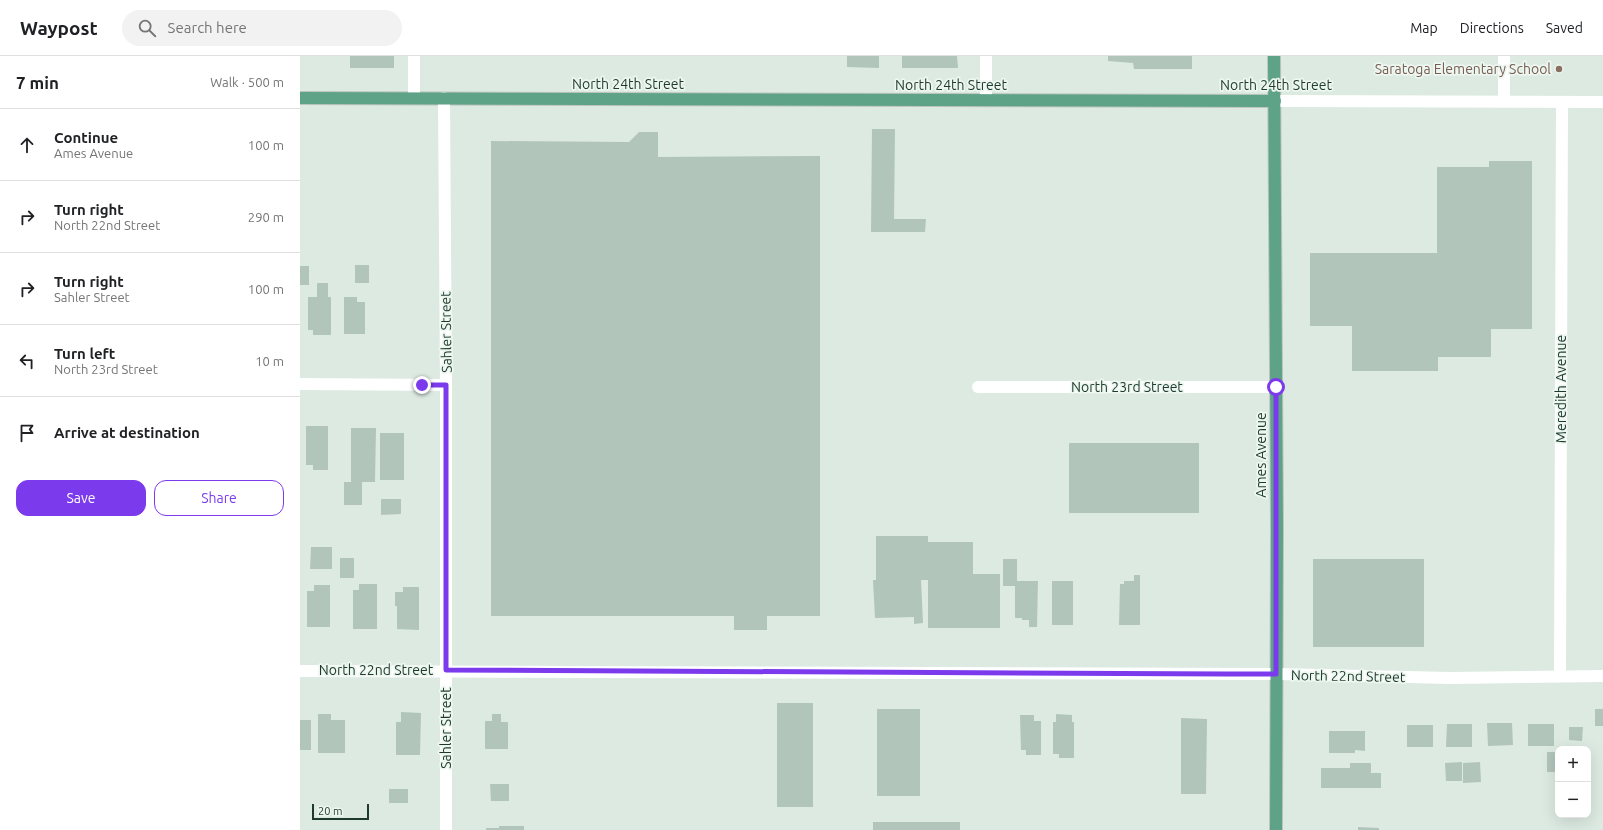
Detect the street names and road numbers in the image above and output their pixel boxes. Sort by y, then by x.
street label: North 24th Street [572,76,684,92]
street label: North 24th Street [895,77,1007,93]
street label: North 24th Street [1220,77,1332,93]
street label: Sahler Street [437,291,455,373]
street label: Meredith Avenue [1553,335,1569,443]
street label: North 23rd Street [1071,379,1183,395]
street label: Ames Avenue [1253,412,1269,498]
street label: North 22nd Street [319,662,434,678]
street label: North 22nd Street [1291,667,1406,685]
street label: Sahler Street [438,687,454,769]

